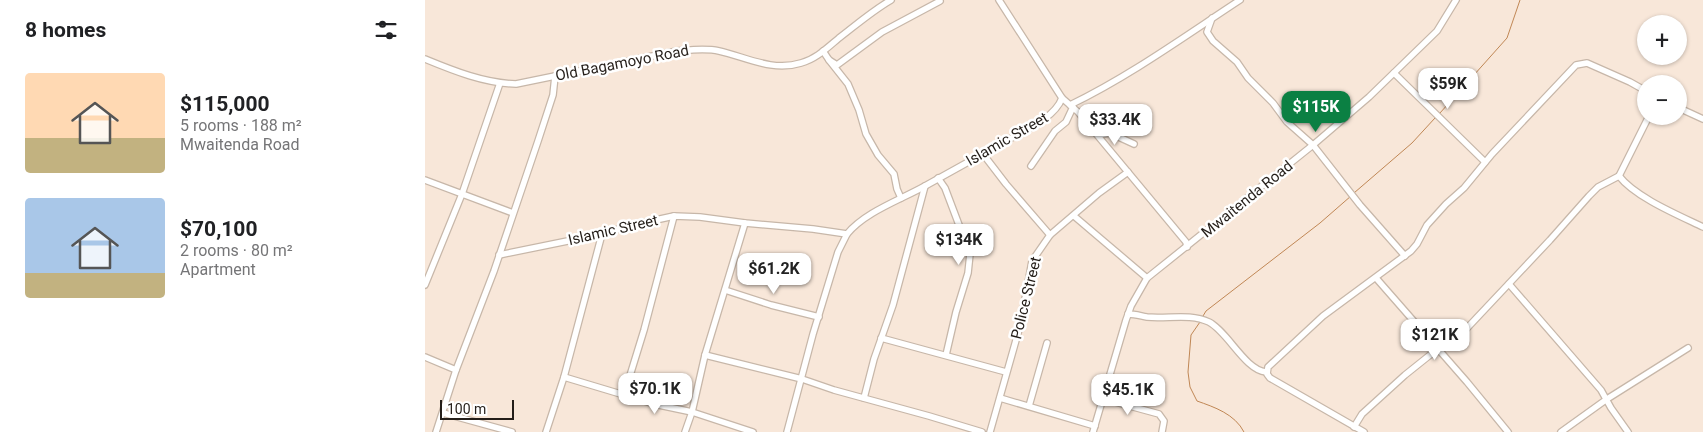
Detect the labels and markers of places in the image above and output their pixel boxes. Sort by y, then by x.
pin: $59K [1418,68,1478,110]
pin: $115K [1281,90,1351,133]
pin: $33.4K [1074,104,1156,146]
pin: $134K [924,224,994,266]
pin: $61.2K [733,252,815,295]
pin: $121K [1400,318,1470,361]
pin: $70.1K [614,372,696,415]
pin: $45.1K [1087,374,1169,416]

